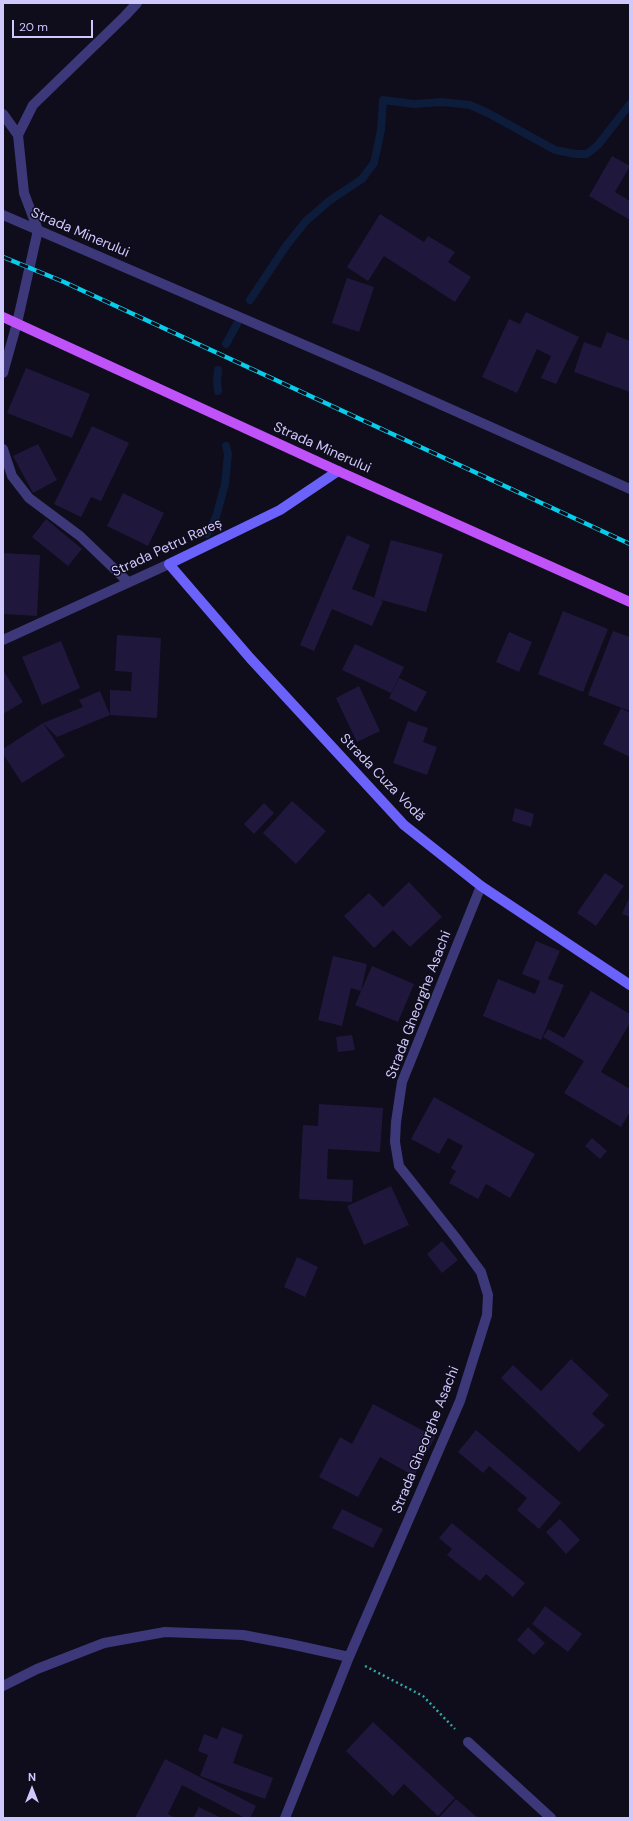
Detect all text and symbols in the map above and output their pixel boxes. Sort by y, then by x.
scale bar [14,12,95,38]
text: 20 m [19,19,48,35]
street label: Strada Minerului [28,205,132,261]
street label: Strada Minerului [270,419,374,477]
street label: Strada Petru Rareș [109,515,225,581]
street label: Strada Cuza Vodă [336,731,428,825]
street label: Strada Gheorghe Asachi [383,929,455,1081]
street label: Strada Gheorghe Asachi [389,1364,463,1516]
north arrow [12,1769,52,1809]
text: N [28,1770,36,1784]

